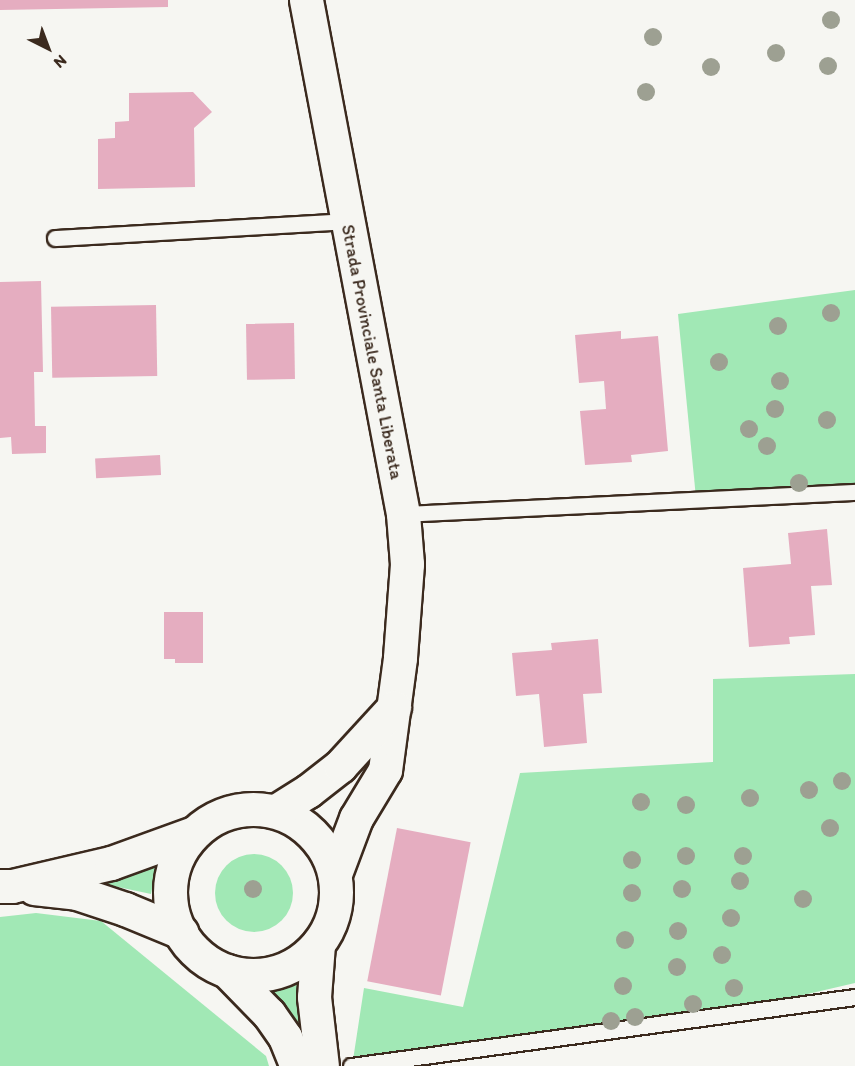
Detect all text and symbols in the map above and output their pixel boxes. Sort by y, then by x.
north arrow [18,18,78,78]
text: N [50,51,71,72]
street label: Strada Provinciale Santa Liberata [337,223,407,481]

